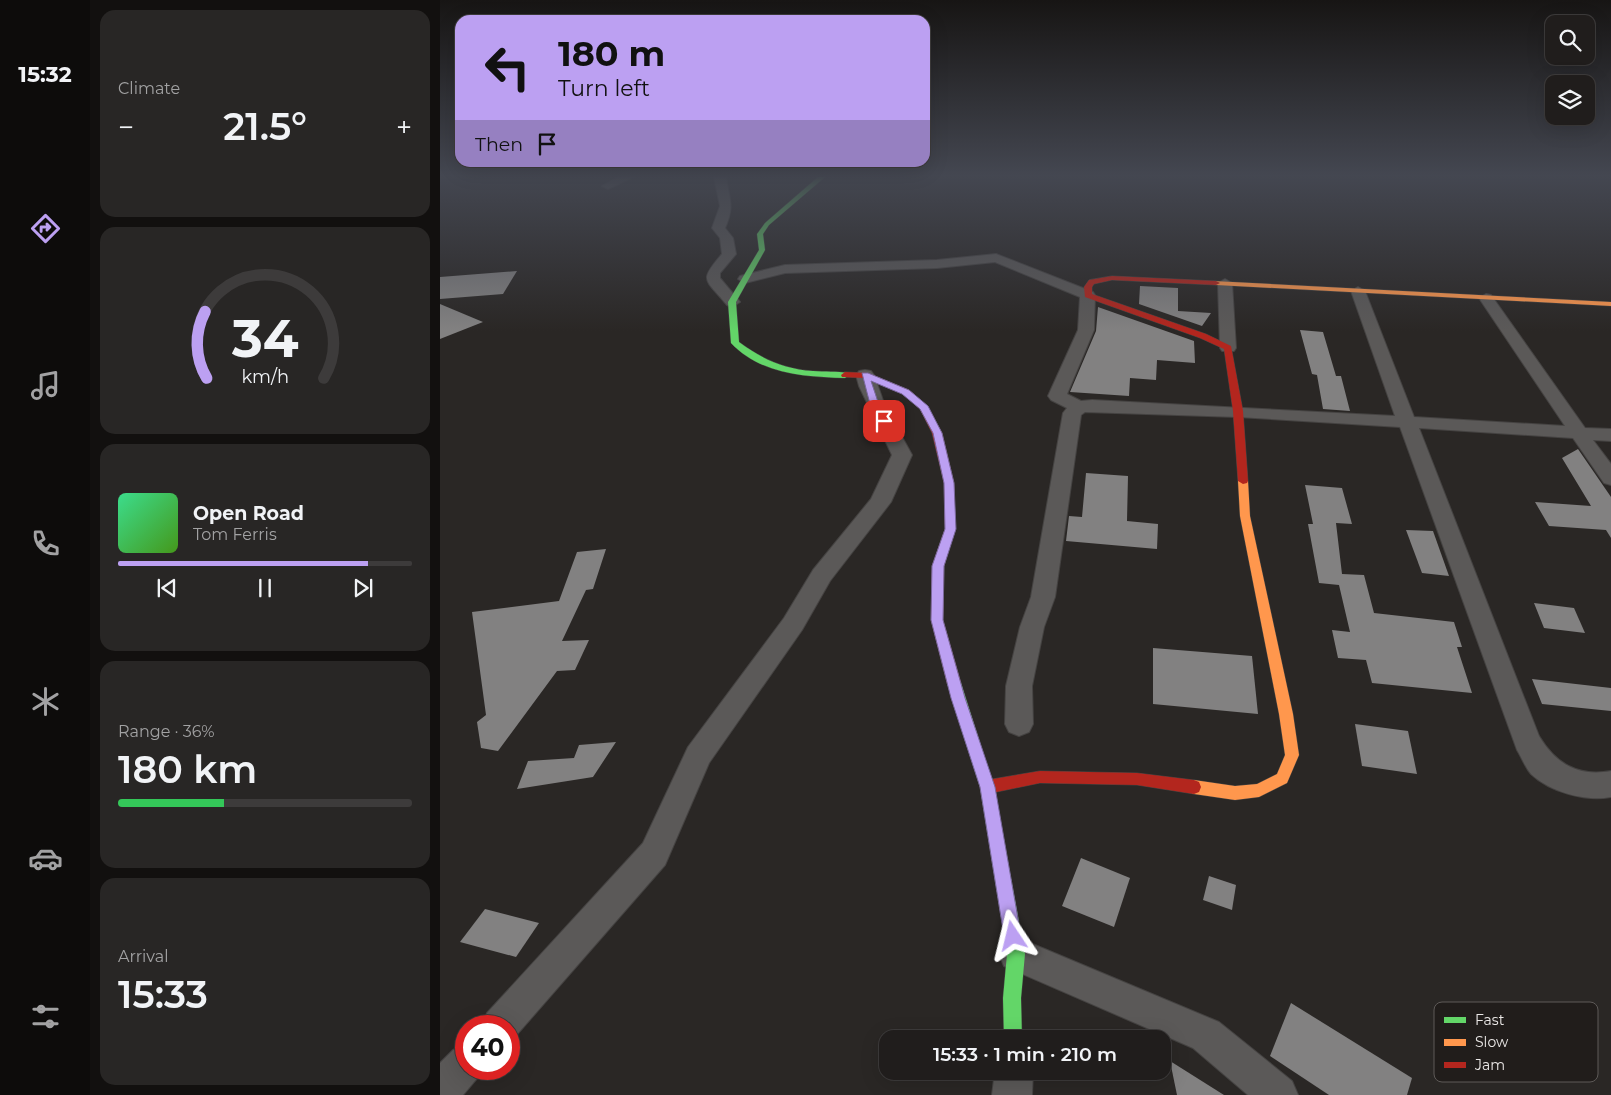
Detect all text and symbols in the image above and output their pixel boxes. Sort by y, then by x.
map controls [1545,15,1595,125]
button: search [1545,15,1595,65]
text: 180 m [558,32,665,75]
icon: left [475,35,540,100]
text: 15:32 [18,61,72,88]
text: Turn left [558,75,650,102]
button: layers [1545,75,1595,125]
text: Climate [118,79,180,98]
text: 21.5° [223,103,307,150]
text: − [118,110,134,144]
text: + [396,110,412,144]
icon: arrive [533,130,561,158]
text: Then [475,133,523,156]
icon: directions [28,211,63,246]
text: 34 [231,307,298,370]
text: km/h [241,366,289,387]
icon: music [28,368,63,403]
pin [863,400,905,442]
icon: arrive [870,407,898,435]
text: Open Road [193,502,304,525]
text: Tom Ferris [193,525,277,544]
icon: phone [28,526,63,561]
icon: previous [153,574,181,602]
icon: pause [251,574,279,602]
icon: next [349,574,377,602]
icon: climate [28,684,63,719]
text: Range · 36% [118,722,215,741]
text: 180 km [118,746,257,793]
icon: car [28,841,63,876]
position arrow [986,909,1038,961]
text: Arrival [118,947,168,966]
text: 15:33 [118,971,208,1018]
icon: filters [28,999,63,1034]
legend [1434,1002,1598,1082]
text: Fast [1475,1011,1505,1029]
speed limit sign: 40 [455,1015,520,1080]
text: Slow [1475,1033,1509,1051]
text: 15:33 · 1 min · 210 m [933,1043,1117,1066]
text: Jam [1474,1056,1505,1074]

